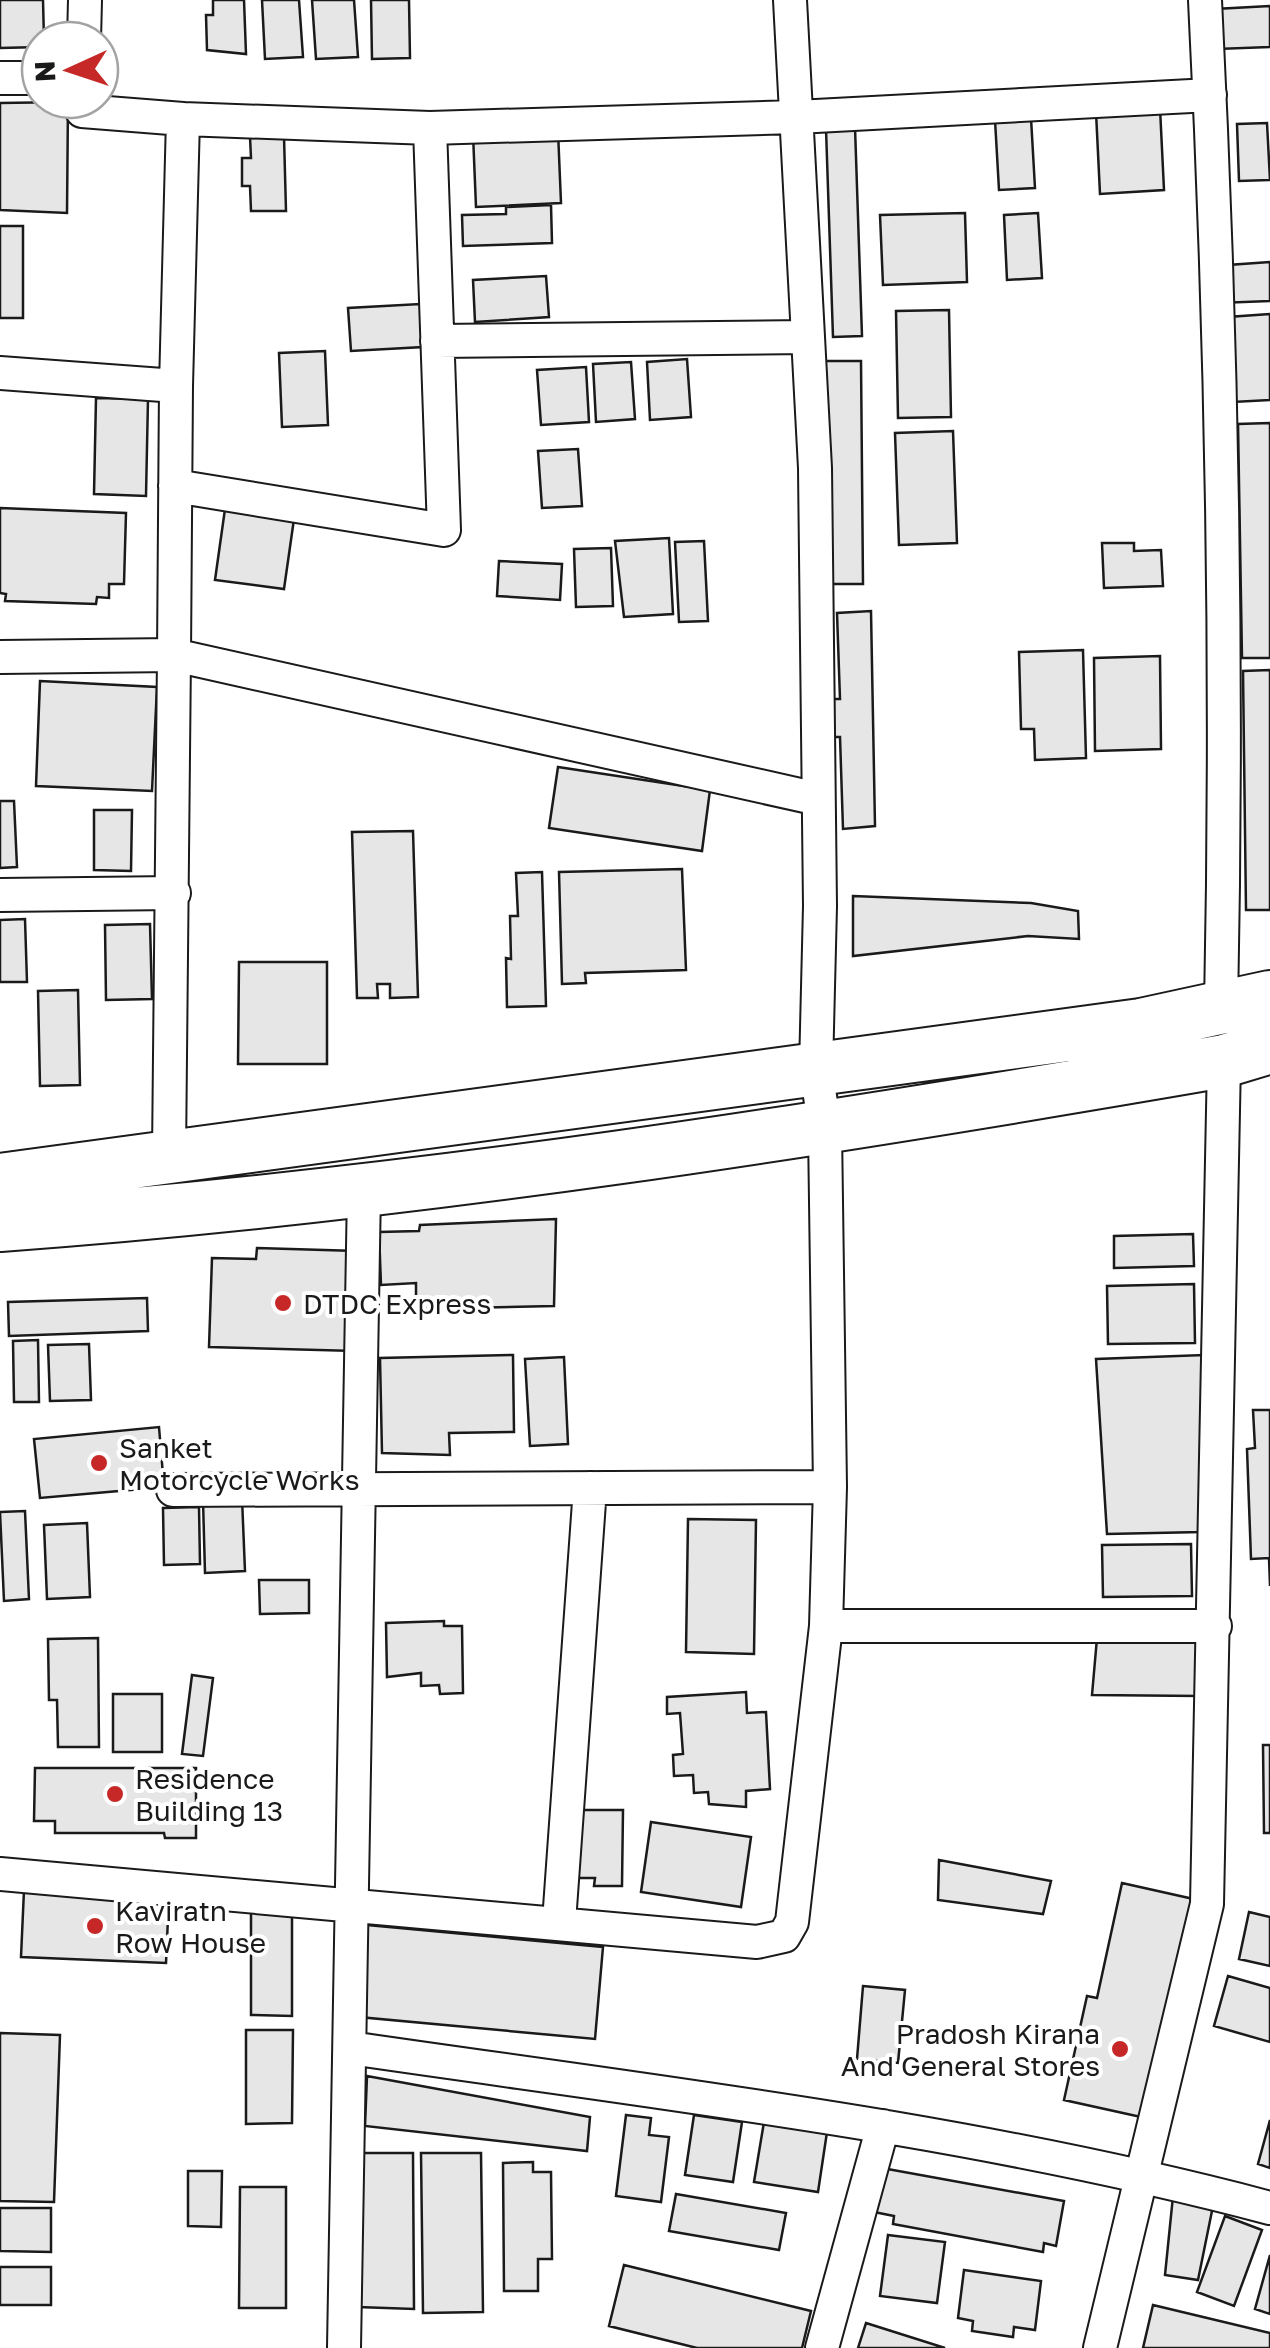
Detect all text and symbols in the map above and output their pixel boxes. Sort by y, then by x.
north arrow [20,20,120,120]
text: N [28,60,62,83]
place label: DTDC Express [303,1287,491,1320]
marker: DTDC Express [272,1292,294,1314]
place label: Sanket Motorcycle Works [119,1431,360,1496]
marker: Sanket Motorcycle Works [88,1452,110,1474]
place label: Residence Building 13 [135,1762,283,1827]
marker: Residence Building 13 [104,1783,126,1805]
place label: Kaviratn Row House [115,1894,266,1959]
marker: Kaviratn Row House [84,1915,106,1937]
place label: Pradosh Kirana And General Stores [841,2017,1100,2082]
marker: Pradosh Kirana And General Stores [1109,2038,1131,2060]

